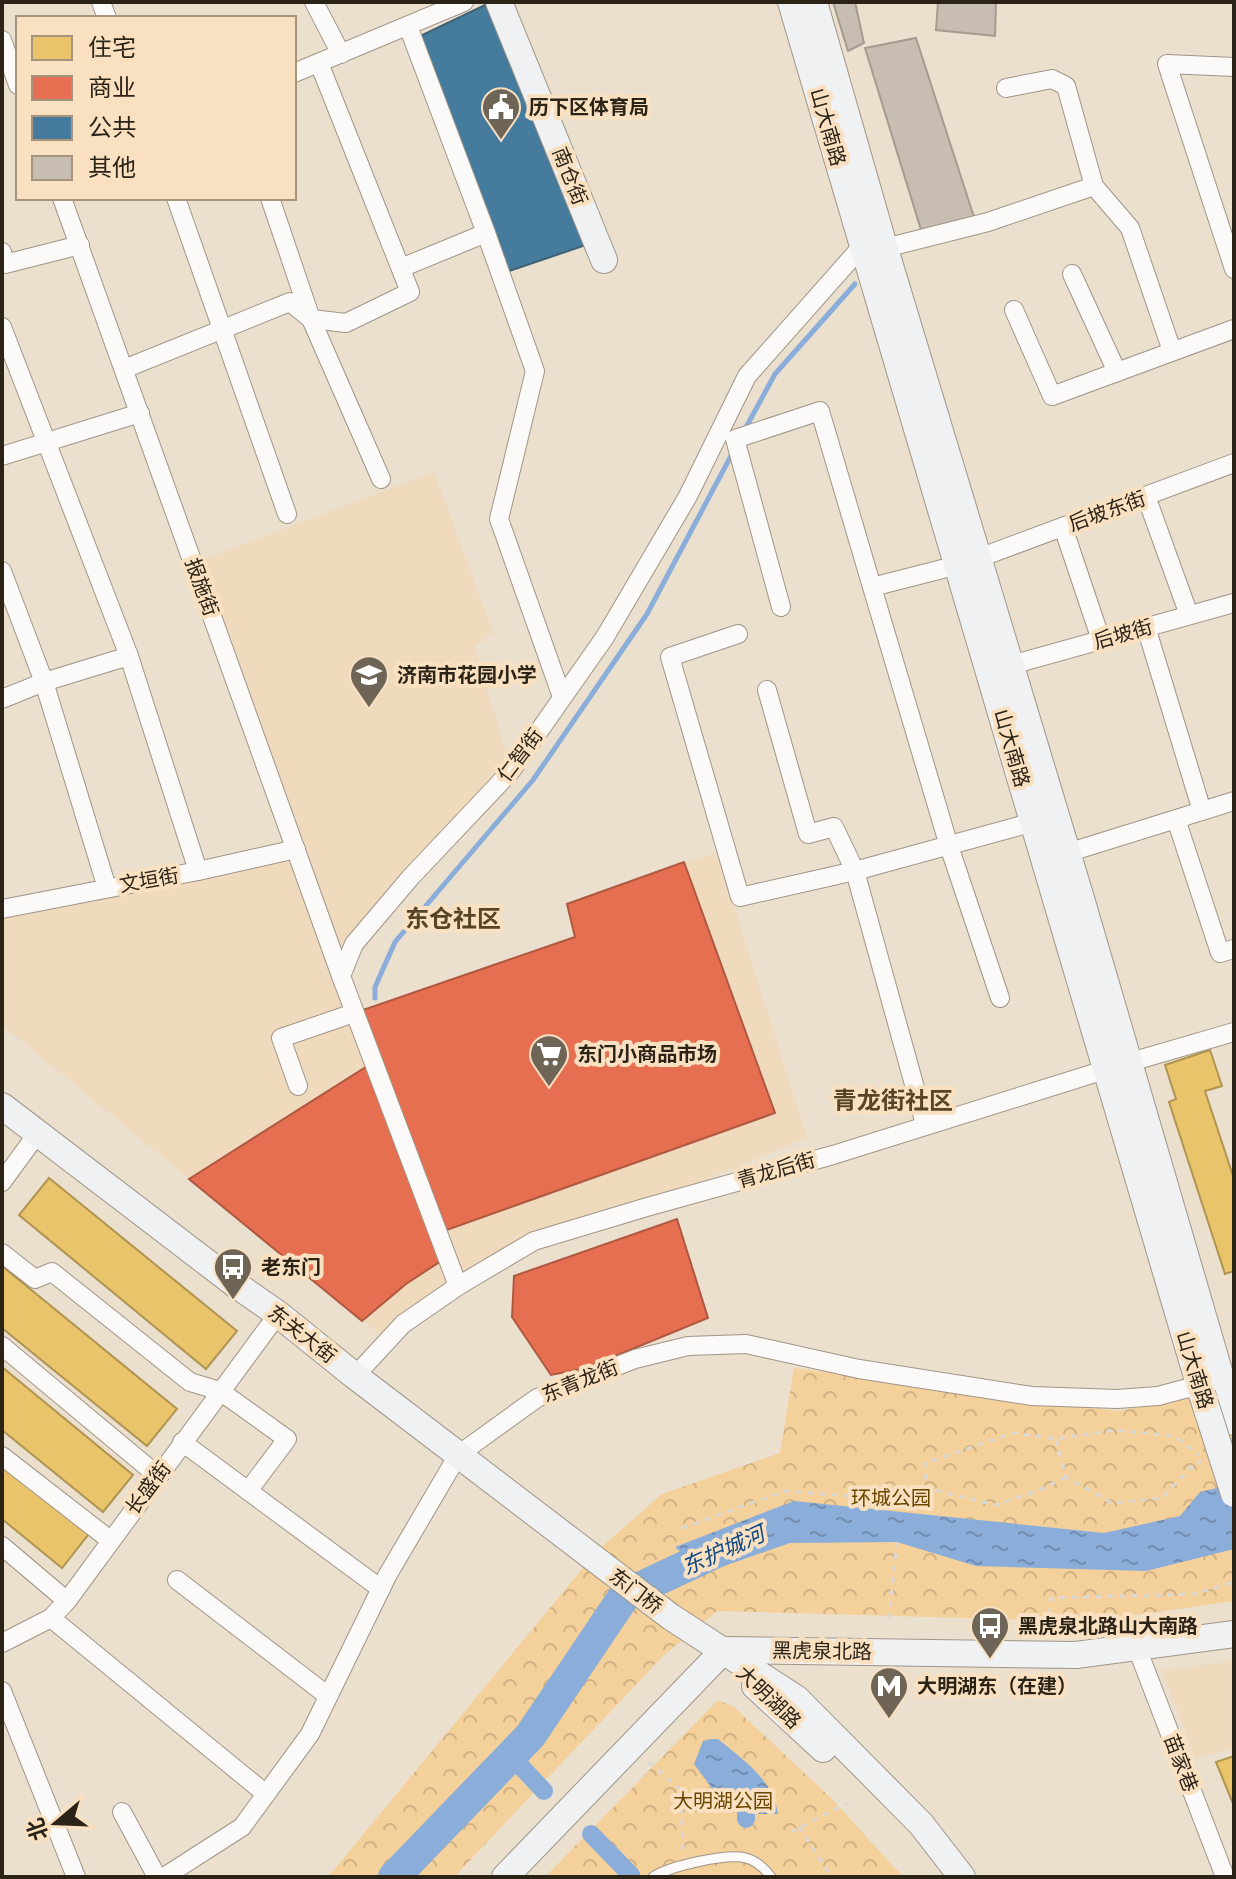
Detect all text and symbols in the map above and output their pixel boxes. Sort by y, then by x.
legend [16,16,296,200]
text: 住宅 [88,32,136,61]
text: 商业 [88,72,136,101]
street label: 山大南路 [806,85,852,168]
public building icon: 历下区体育局 [480,86,522,141]
place label: 历下区体育局 [529,94,649,118]
text: 公共 [88,112,136,141]
street label: 南仓街 [549,143,593,208]
text: 其他 [88,152,136,181]
street label: 后坡东街 [1065,485,1148,535]
street label: 报施街 [181,554,224,619]
street label: 后坡街 [1091,613,1155,653]
school or university icon: 济南市花园小学 [348,654,390,709]
place label: 济南市花园小学 [397,662,537,686]
street label: 山大南路 [990,706,1036,789]
street label: 仁智街 [492,723,547,786]
street label: 文垣街 [117,862,180,896]
district label: 东仓社区 [405,903,501,932]
supermarket icon: 东门小商品市场 [528,1033,570,1088]
place label: 东门小商品市场 [577,1041,717,1065]
district label: 青龙街社区 [833,1085,953,1114]
street label: 青龙后街 [734,1146,817,1192]
bus stop icon: 老东门 [212,1246,254,1301]
place label: 老东门 [261,1254,321,1278]
street label: 东关大街 [264,1299,342,1367]
street label: 山大南路 [1173,1328,1219,1411]
street label: 东青龙街 [538,1354,621,1406]
street label: 长盛街 [120,1456,175,1519]
park label: 环城公园 [851,1485,931,1509]
water label: 东护城河 [677,1518,772,1580]
street label: 东门桥 [605,1563,668,1618]
bus stop icon: 黑虎泉北路山大南路 [969,1605,1011,1660]
place label: 黑虎泉北路山大南路 [1018,1613,1198,1637]
street label: 黑虎泉北路 [772,1637,872,1663]
street label: 大明湖路 [733,1660,807,1733]
metro station icon: 大明湖东（在建） [868,1665,910,1720]
place label: 大明湖东（在建） [917,1673,1077,1697]
street label: 苗家巷 [1160,1730,1204,1795]
north arrow [16,1783,96,1863]
park label: 大明湖公园 [673,1788,773,1812]
text: 北 [20,1815,53,1844]

